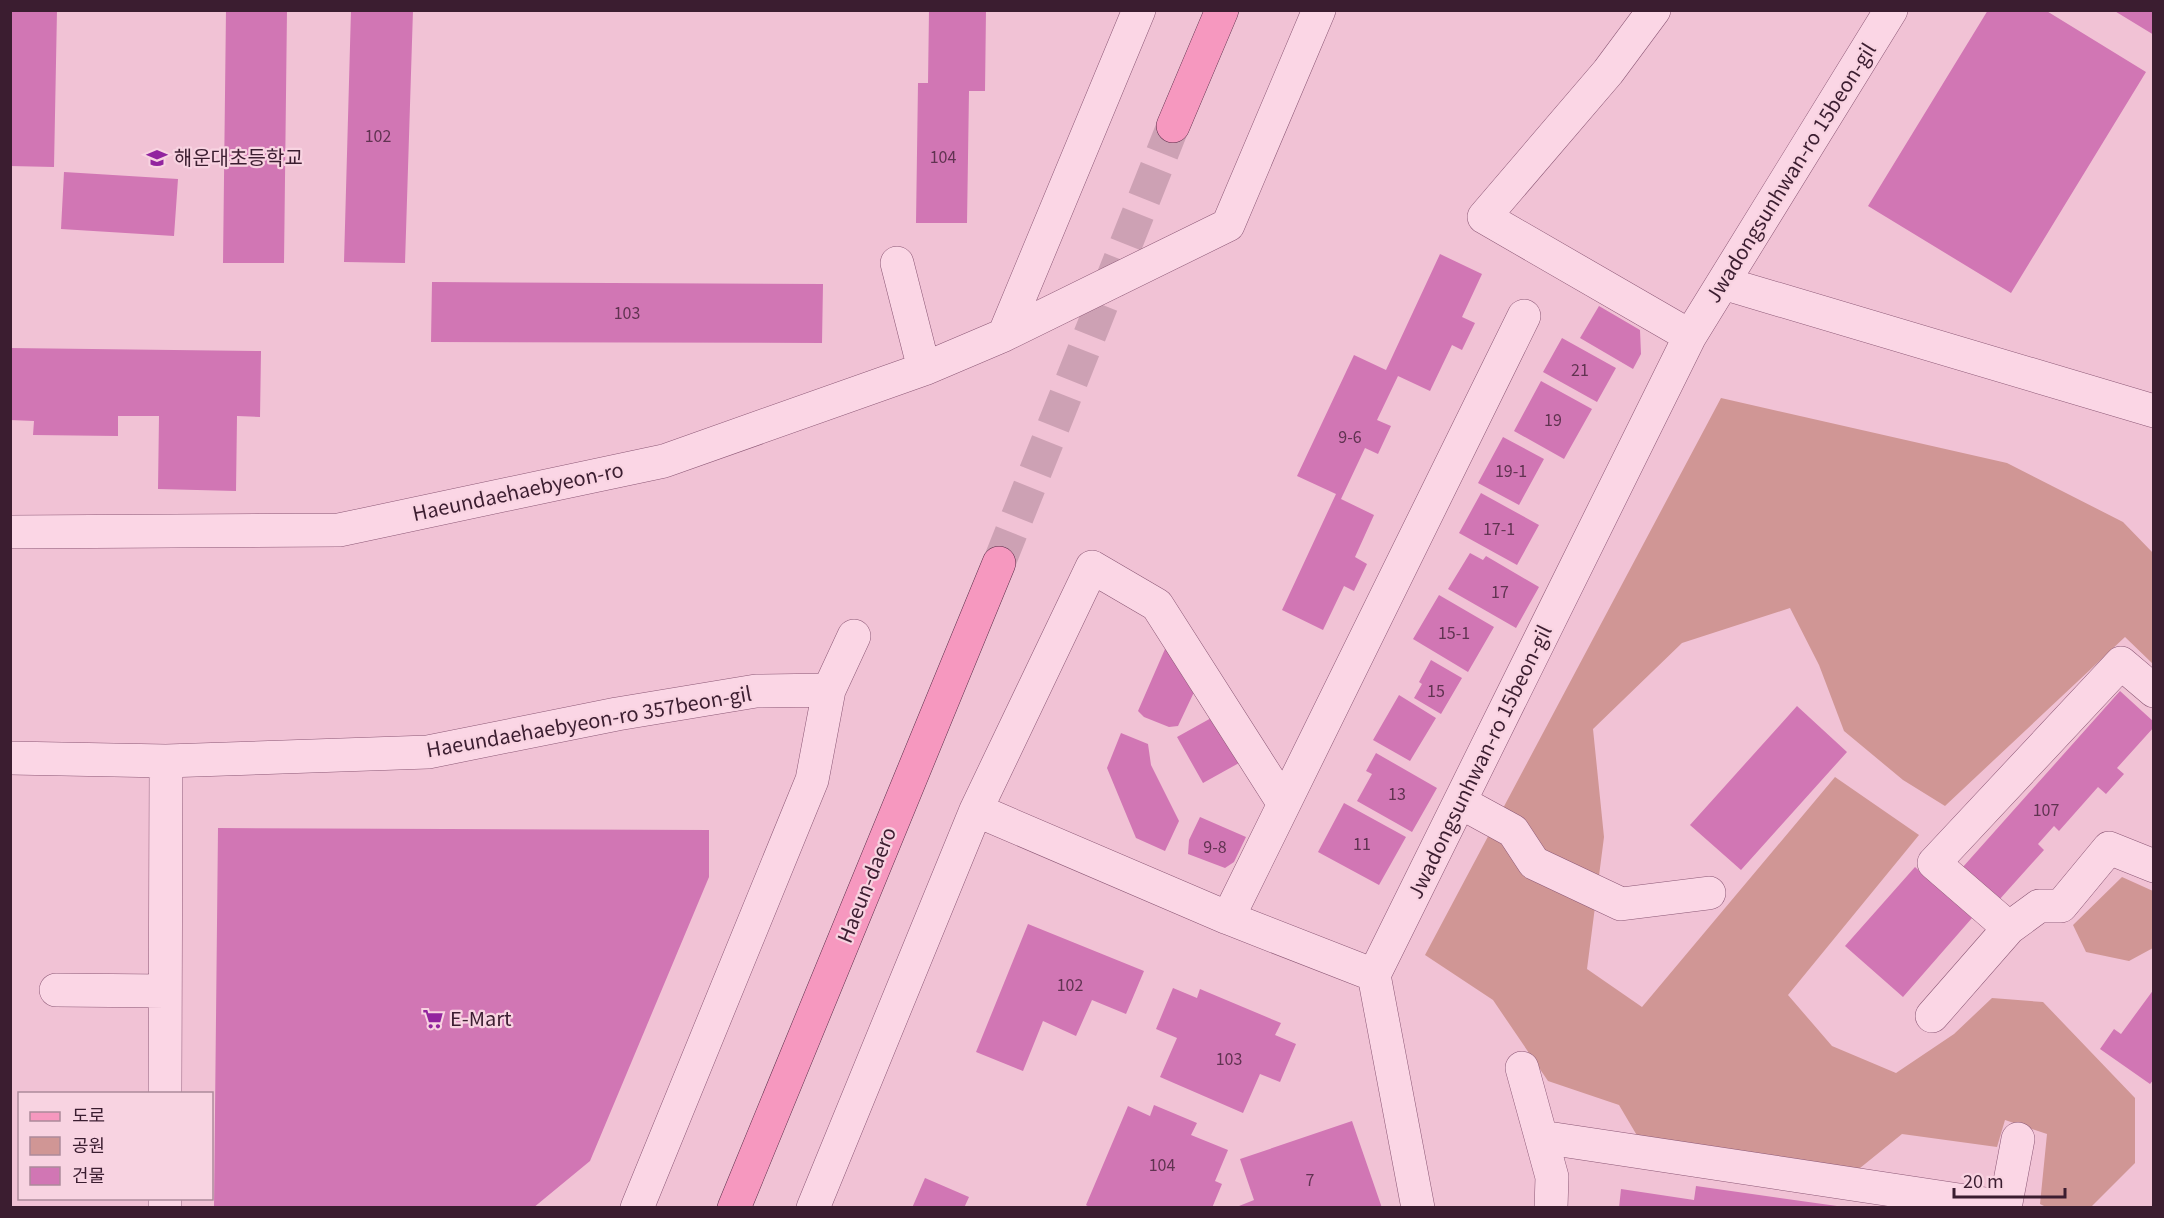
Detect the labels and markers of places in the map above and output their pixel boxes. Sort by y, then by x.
place label: 해운대초등학교 [174,142,303,171]
school or university icon: 해운대초등학교 [145,146,169,170]
place label: E-Mart [450,1003,512,1032]
supermarket icon: E-Mart [421,1007,445,1031]

